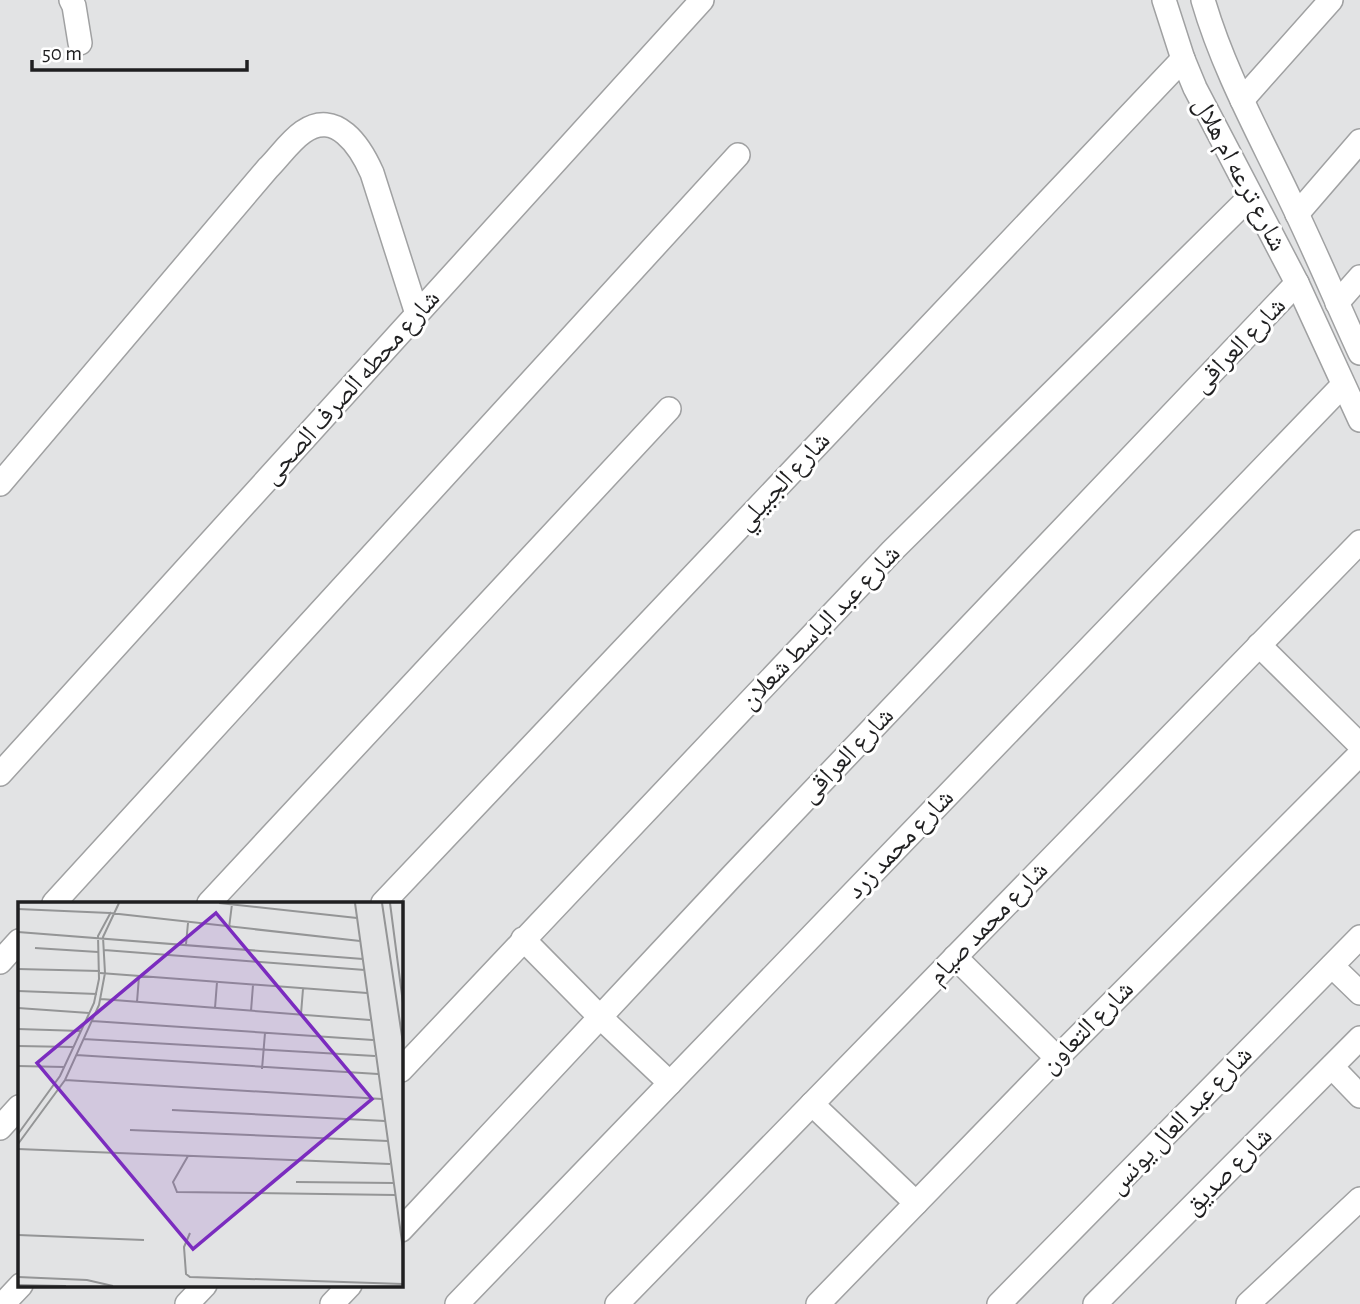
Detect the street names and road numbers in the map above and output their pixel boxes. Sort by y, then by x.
street label: شارع ترعه ام هلال [1185,93,1291,257]
street label: شارع محطه الصرف الصحى [257,285,446,490]
street label: شارع العراقى [1187,292,1292,399]
street label: شارع الجبيلي [731,427,840,540]
street label: شارع عبد الباسط شعلان [735,540,906,716]
street label: شارع العراقى [795,702,900,809]
street label: شارع محمد زرد [842,784,960,905]
street label: شارع محمد صيام [923,857,1056,992]
street label: شارع التعاون [1036,976,1140,1080]
street label: شارع عبد العال يونس [1103,1041,1258,1200]
street label: شارع صديق [1179,1122,1278,1221]

